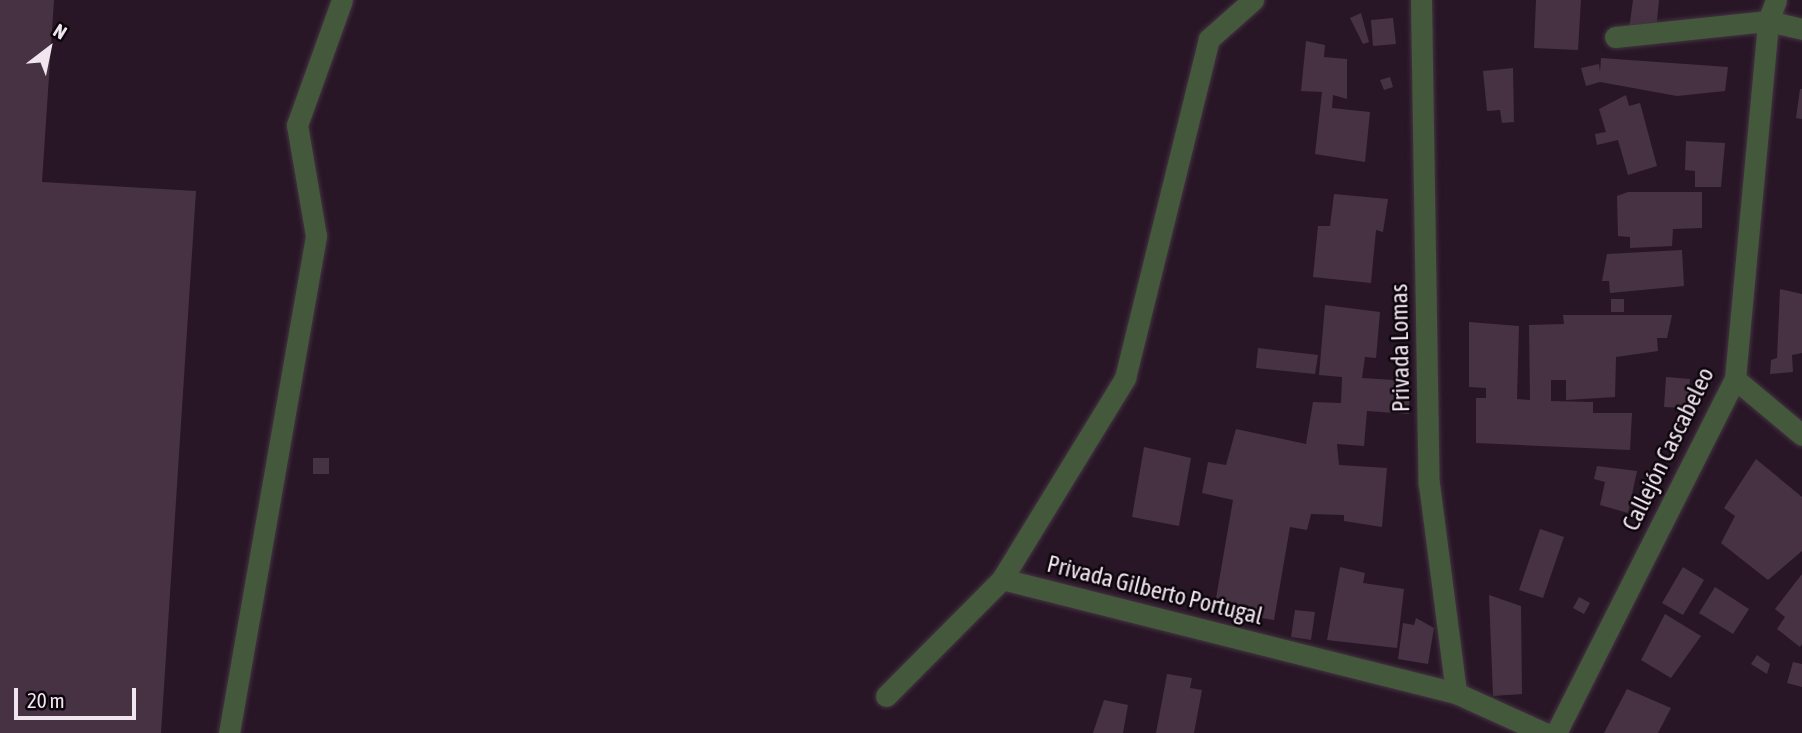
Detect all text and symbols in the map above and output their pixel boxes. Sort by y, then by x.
north arrow [14,14,84,84]
text: N [50,19,71,43]
street label: Privada Lomas [1384,284,1416,412]
street label: Callejón Cascabeleo [1616,363,1720,535]
street label: Privada Gilberto Portugal [1044,549,1266,631]
scale bar [18,674,140,718]
text: 20 m [27,688,65,712]

